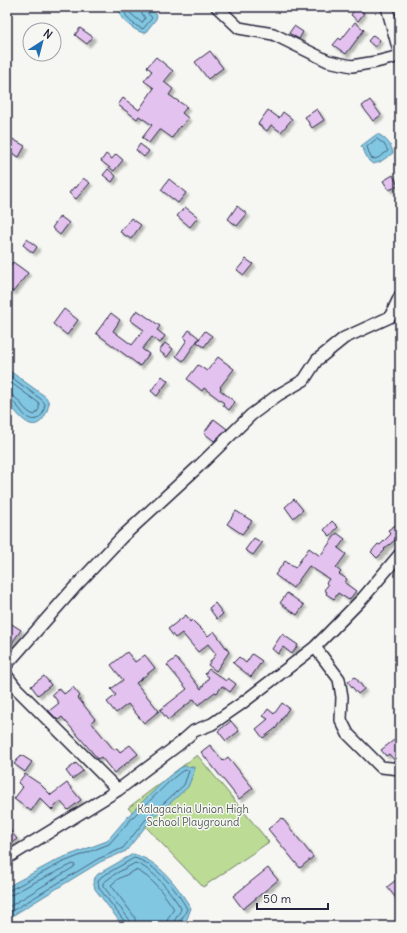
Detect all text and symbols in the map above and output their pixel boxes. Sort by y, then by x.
north arrow [22,22,62,62]
text: N [41,26,55,42]
park label: Kalagachia Union High School Playground [137,802,249,829]
scale bar [257,885,328,911]
text: 50 m [263,891,292,906]

